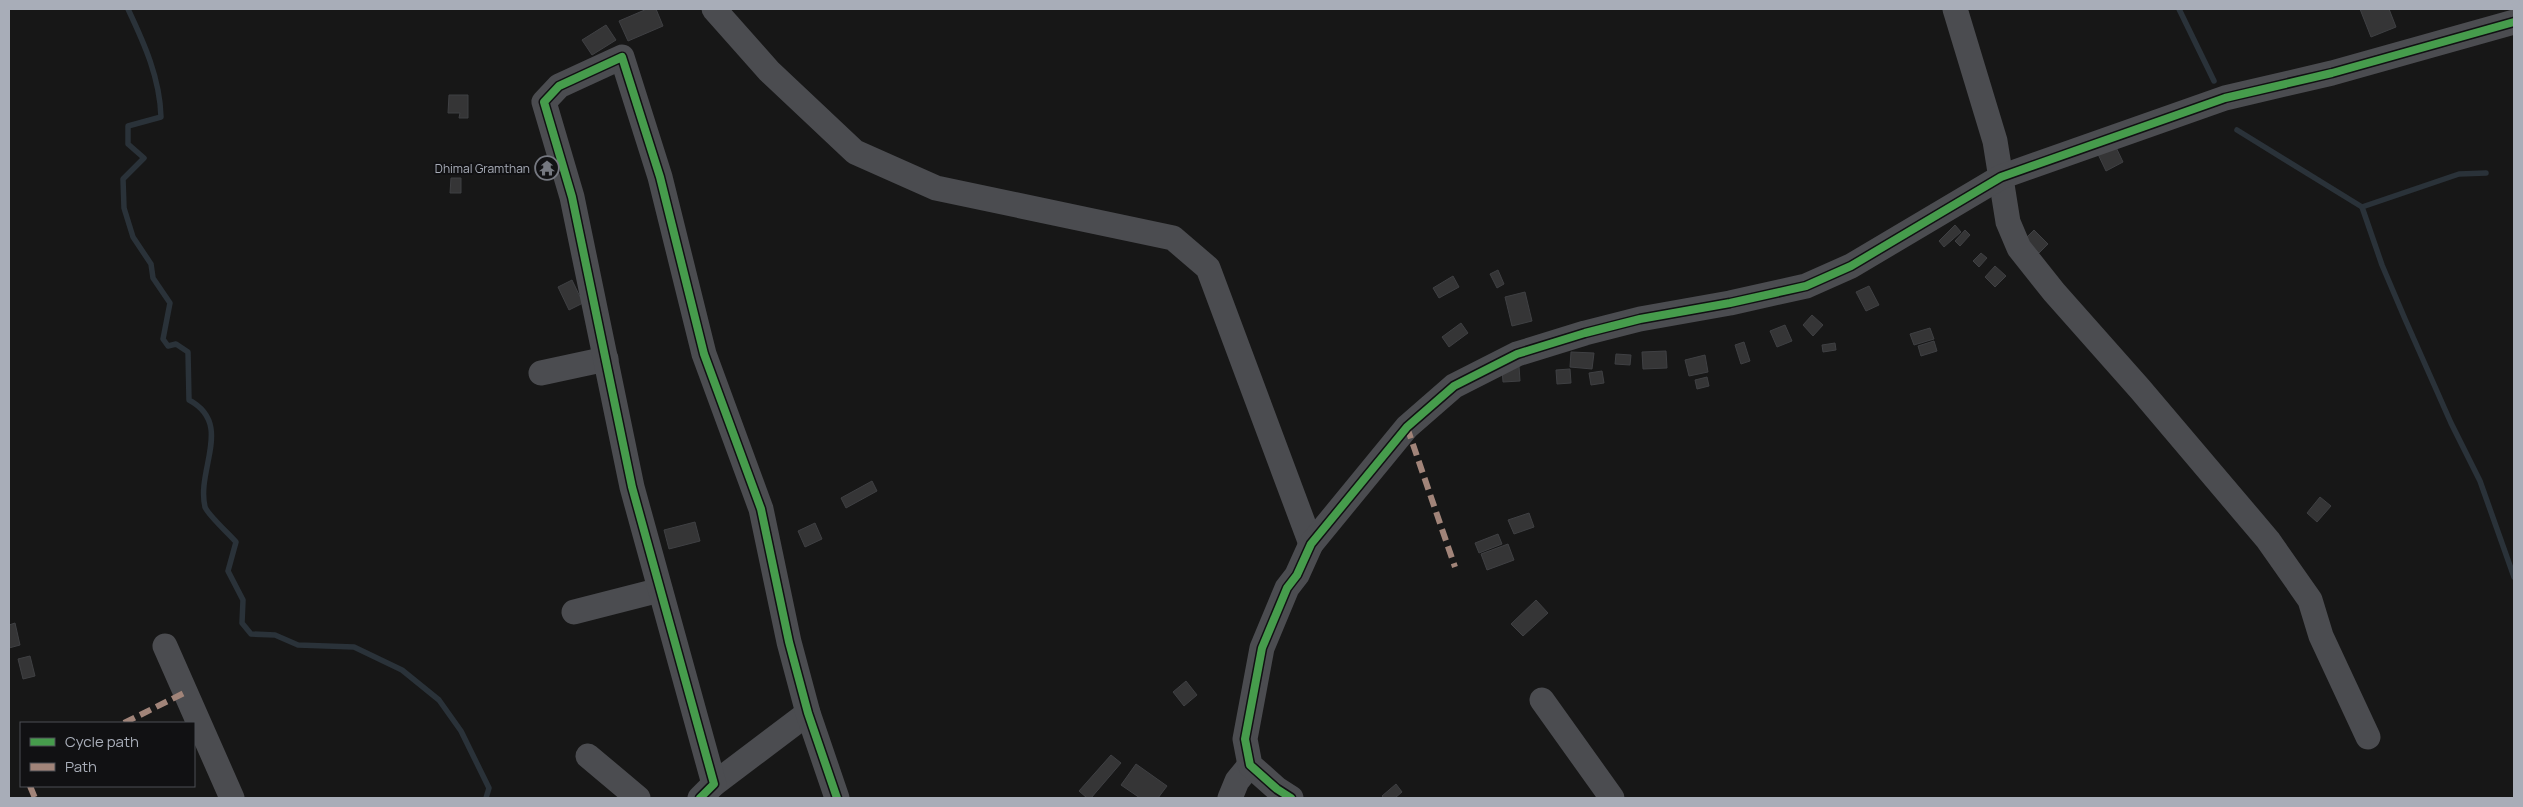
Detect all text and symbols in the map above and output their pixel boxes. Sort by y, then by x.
temple icon: Dhimal Gramthan [534,155,560,181]
place label: Dhimal Gramthan [435,160,530,177]
legend [20,722,195,787]
text: Cycle path [65,731,139,752]
text: Path [65,756,97,777]

